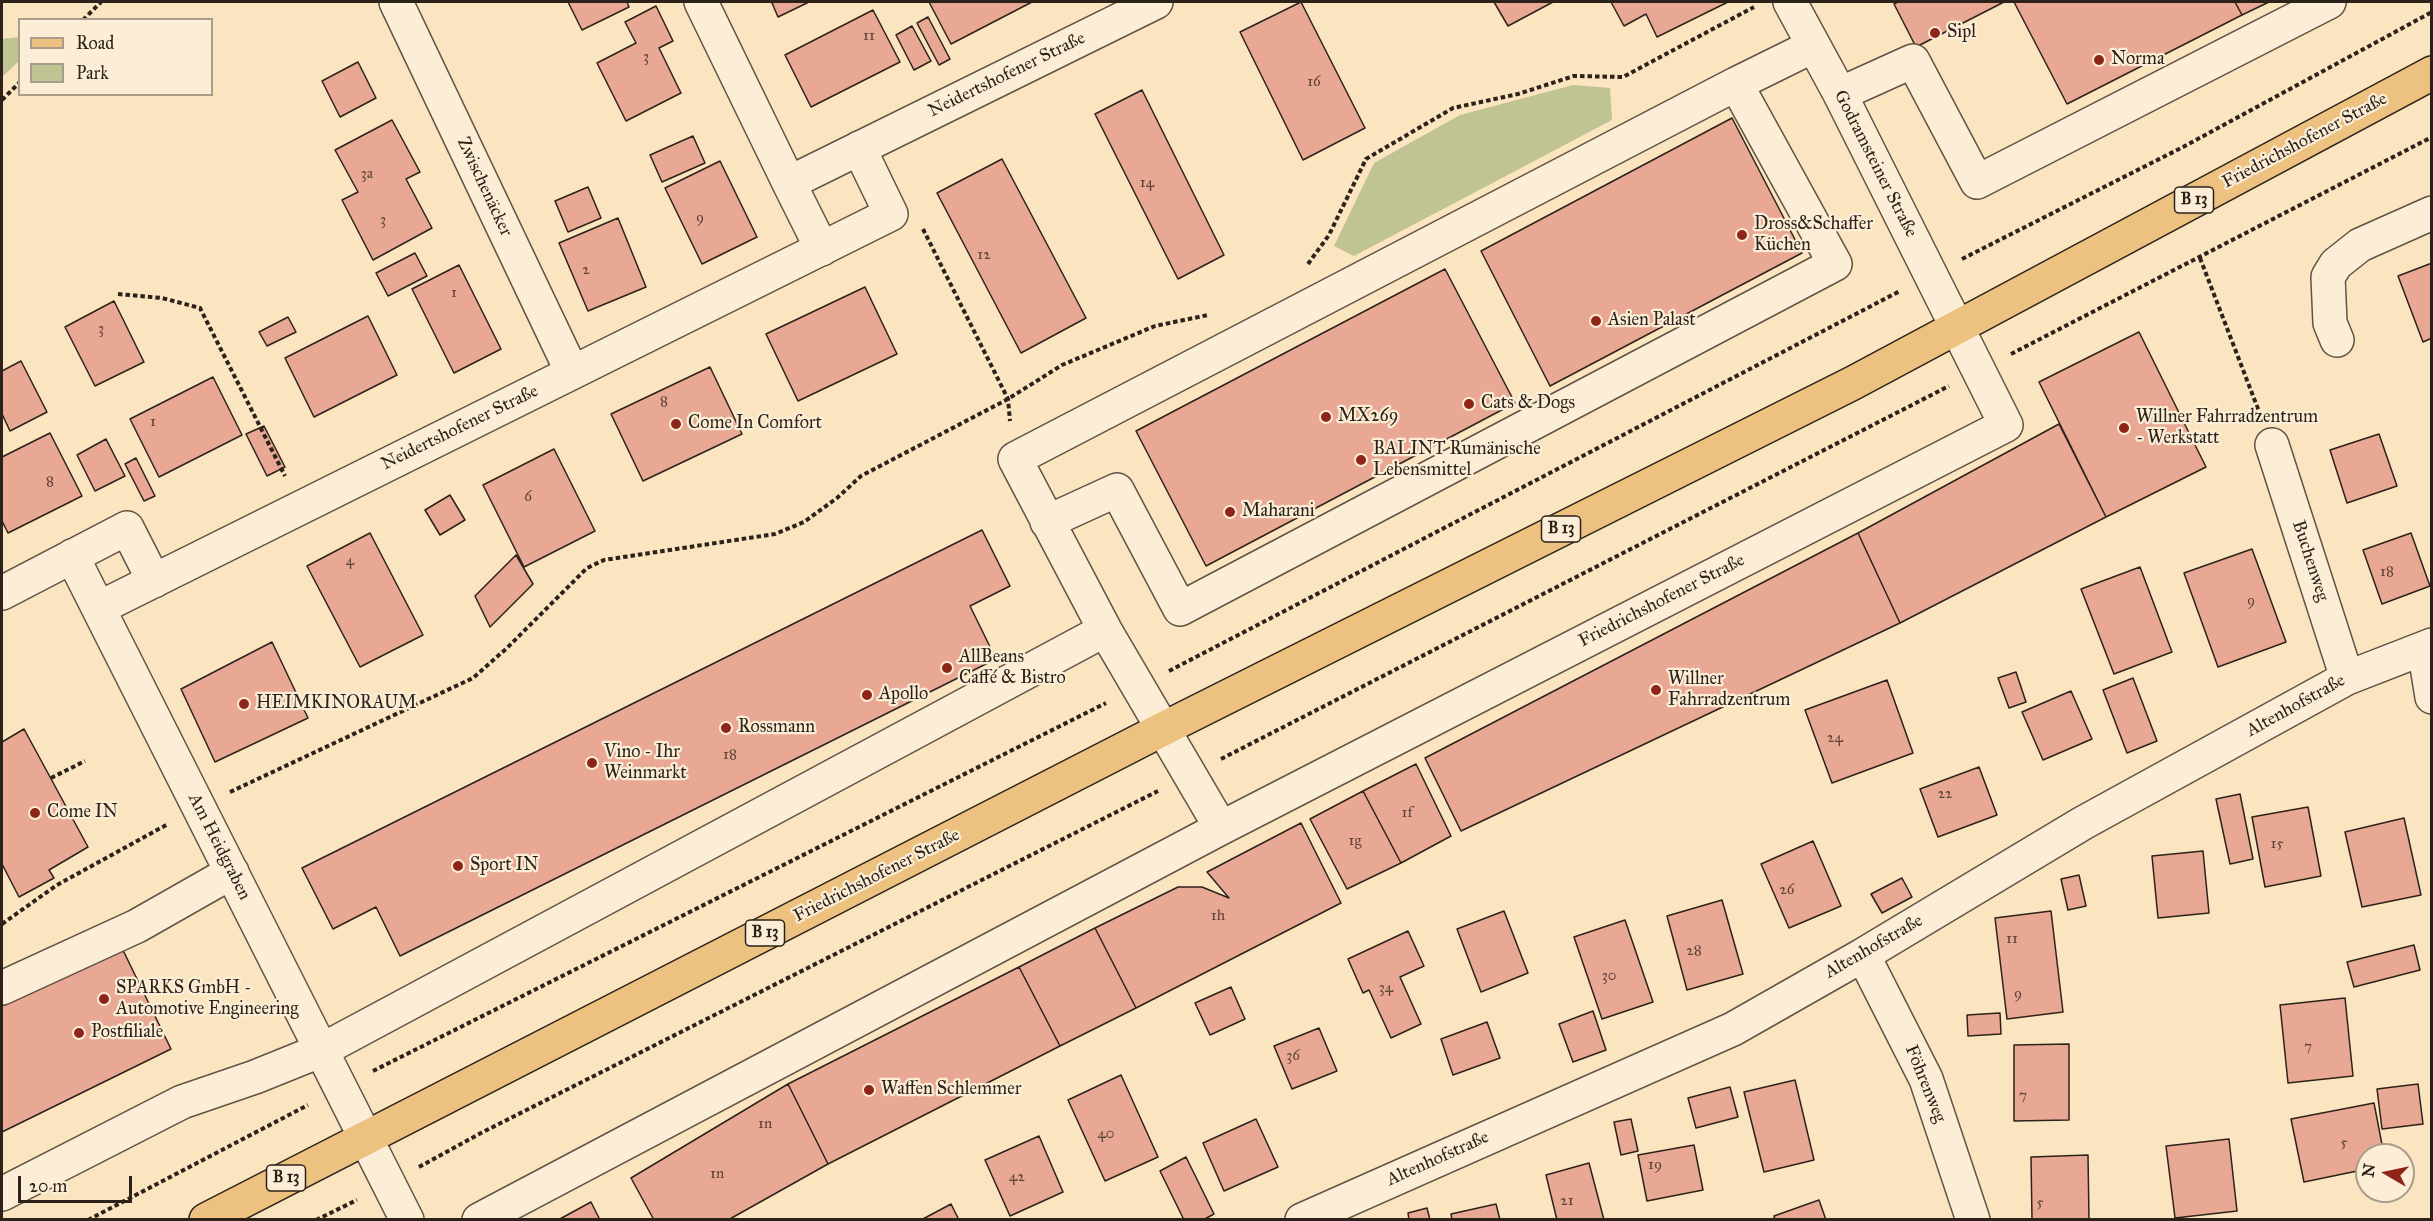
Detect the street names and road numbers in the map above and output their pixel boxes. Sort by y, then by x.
street label: Neidertshofener Straße [925,28,1089,122]
street label: Godramsteiner Straße [1829,87,1921,241]
street label: Friedrichshofener Straße [2219,88,2391,194]
street label: Zwischenäcker [452,134,516,240]
road number: B 13 [2174,187,2214,213]
street label: Neidertshofener Straße [378,381,542,475]
road number: B 13 [1542,516,1580,542]
street label: Buchenweg [2287,518,2333,604]
street label: Friedrichshofener Straße [1575,550,1749,652]
street label: Altenhofstraße [2243,670,2349,742]
street label: Am Heidgraben [183,790,255,904]
street label: Friedrichshofener Straße [790,825,964,927]
street label: Altenhofstraße [1821,910,1927,984]
road number: B 13 [746,920,784,946]
street label: Föhrenweg [1900,1042,1950,1126]
street label: Altenhofstraße [1383,1127,1493,1191]
road number: B 13 [266,1165,306,1191]

